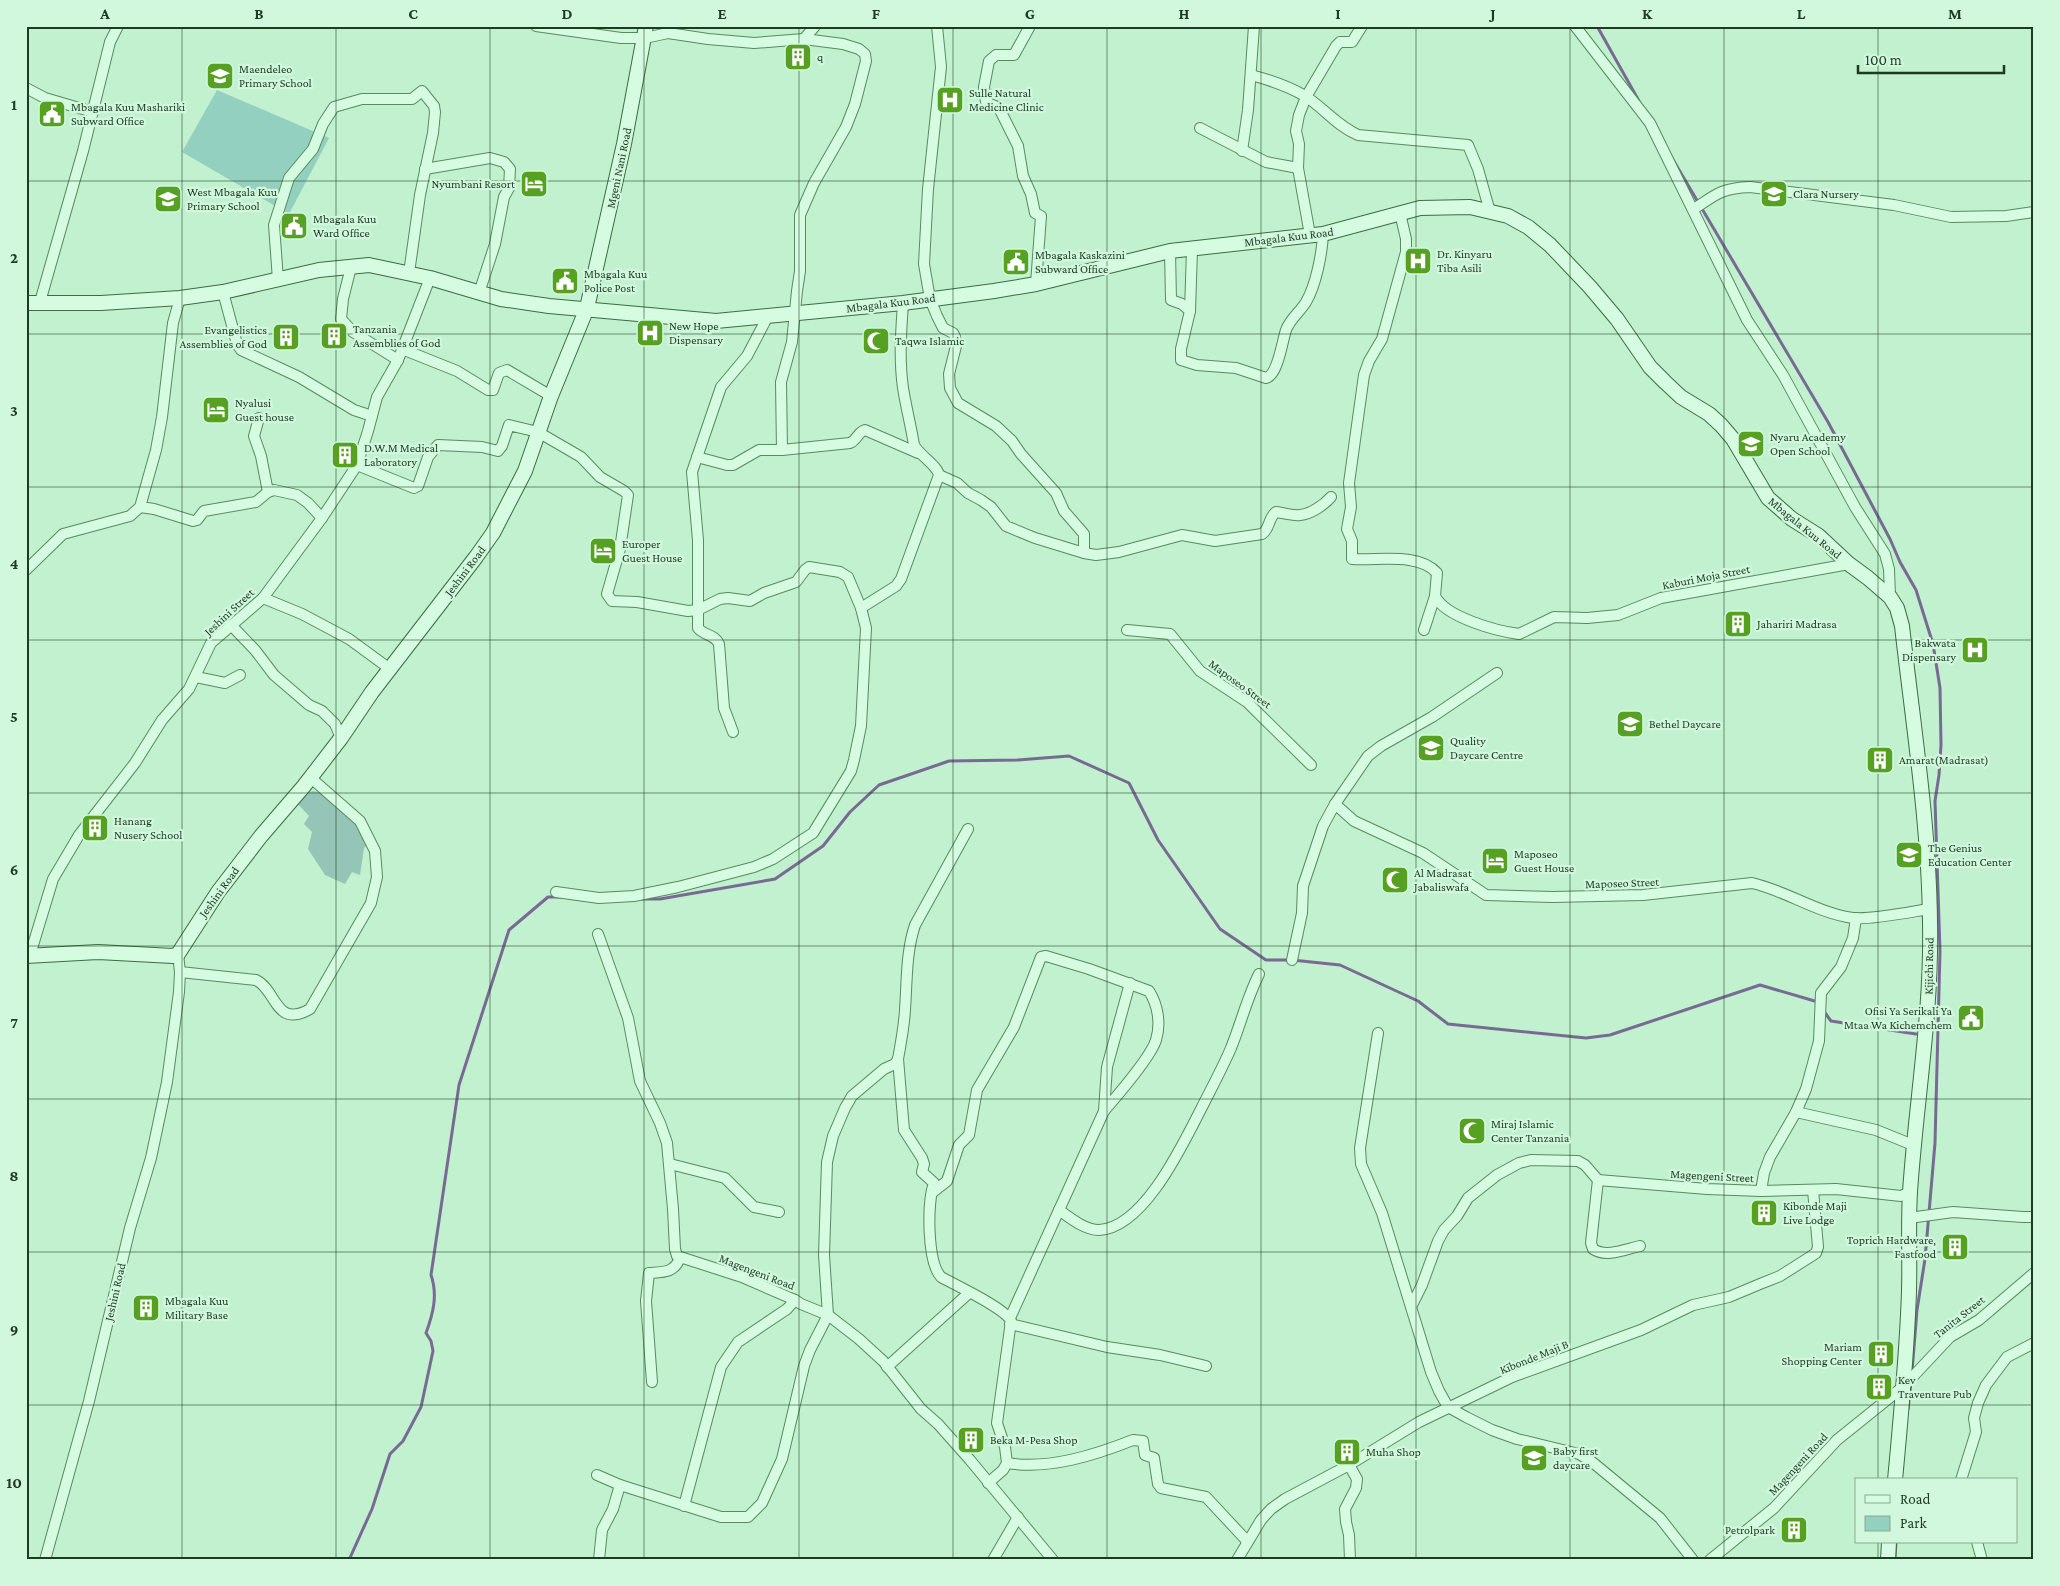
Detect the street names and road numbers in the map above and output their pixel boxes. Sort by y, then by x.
street label: Mgeni Nani Road [604,126,635,210]
street label: Mbagala Kuu Road [1244,224,1335,249]
street label: Mbagala Kuu Road [846,290,937,315]
street label: Mbagala Kuu Road [1766,494,1845,562]
street label: Jeshini Road [441,543,489,600]
street label: Kaburi Moja Street [1661,561,1752,592]
street label: Jeshini Street [200,585,258,639]
street label: Maposeo Street [1206,657,1275,712]
street label: Jeshini Road [195,863,242,921]
street label: Maposeo Street [1585,875,1660,891]
street label: Kijichi Road [1922,937,1937,995]
street label: Magengeni Street [1670,1167,1755,1185]
street label: Magengeni Road [717,1251,798,1293]
street label: Jeshini Road [101,1261,129,1323]
street label: Tanita Street [1931,1292,1988,1341]
street label: Kibonde Maji B [1498,1337,1571,1377]
street label: Magengeni Road [1766,1429,1831,1498]

